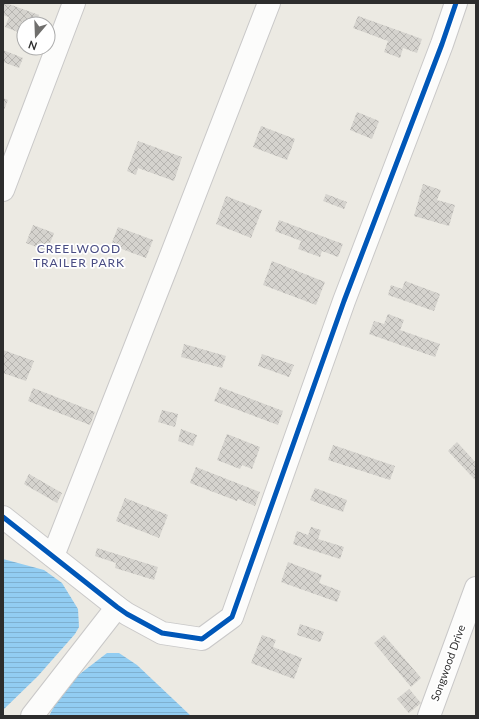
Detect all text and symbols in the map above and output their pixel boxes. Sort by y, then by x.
north arrow [16,16,56,56]
text: N [26,38,39,53]
district label: CREELWOOD TRAILER PARK [33,241,125,270]
street label: Songwood Drive [428,623,467,703]

